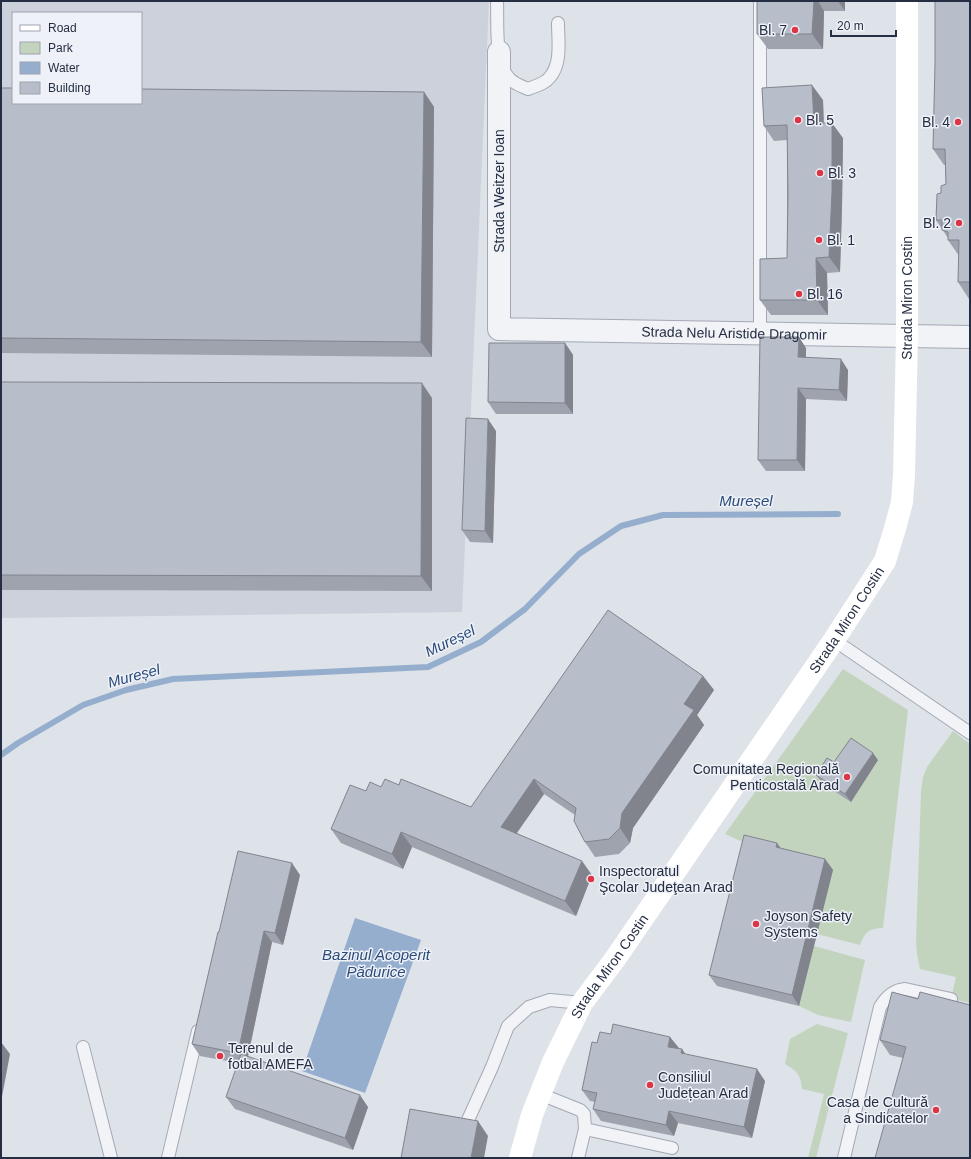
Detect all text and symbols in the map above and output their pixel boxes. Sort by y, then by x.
legend [12,12,142,104]
scale bar [831,12,896,38]
text: 20 m [837,19,864,33]
text: Road [48,21,77,35]
place label: Bl. 7 [759,22,787,38]
marker: Bl. 7 [790,25,800,35]
text: Park [48,41,74,55]
text: Water [48,61,80,75]
text: Building [48,81,91,95]
place label: Bl. 5 [806,112,834,128]
place label: Bl. 4 [922,114,950,130]
marker: Bl. 5 [793,115,803,125]
marker: Bl. 4 [953,117,963,127]
street label: Strada Weitzer Ioan [491,129,507,253]
place label: Bl. 3 [828,165,856,181]
marker: Bl. 3 [815,168,825,178]
place label: Bl. 2 [923,215,951,231]
marker: Bl. 2 [954,218,964,228]
place label: Bl. 1 [827,232,855,248]
marker: Bl. 1 [814,235,824,245]
street label: Strada Miron Costin [898,236,915,360]
place label: Bl. 16 [807,286,843,302]
marker: Bl. 16 [794,289,804,299]
street label: Strada Nelu Aristide Dragomir [641,323,827,343]
water label: Mureșel [719,492,773,509]
street label: Strada Miron Costin [806,564,887,676]
water label: Mureșel [422,621,478,660]
water label: Mureșel [106,660,162,691]
place label: Comunitatea Regională Penticostală Arad [693,761,839,793]
marker: Comunitatea Regională Penticostală Arad [842,772,852,782]
place label: Inspectoratul Şcolar Judeţean Arad [599,863,733,895]
marker: Inspectoratul Şcolar Judeţean Arad [586,874,596,884]
place label: Joyson Safety Systems [764,908,852,940]
street label: Strada Miron Costin [568,911,651,1021]
marker: Joyson Safety Systems [751,919,761,929]
water label: Bazinul Acoperit Pădurice [322,946,431,980]
place label: Terenul de fotbal AMEFA [228,1040,313,1072]
marker: Terenul de fotbal AMEFA [215,1051,225,1061]
place label: Consiliul Județean Arad [658,1069,748,1101]
marker: Consiliul Județean Arad [645,1080,655,1090]
place label: Casa de Cultură a Sindicatelor [827,1094,928,1126]
marker: Casa de Cultură a Sindicatelor [931,1105,941,1115]

